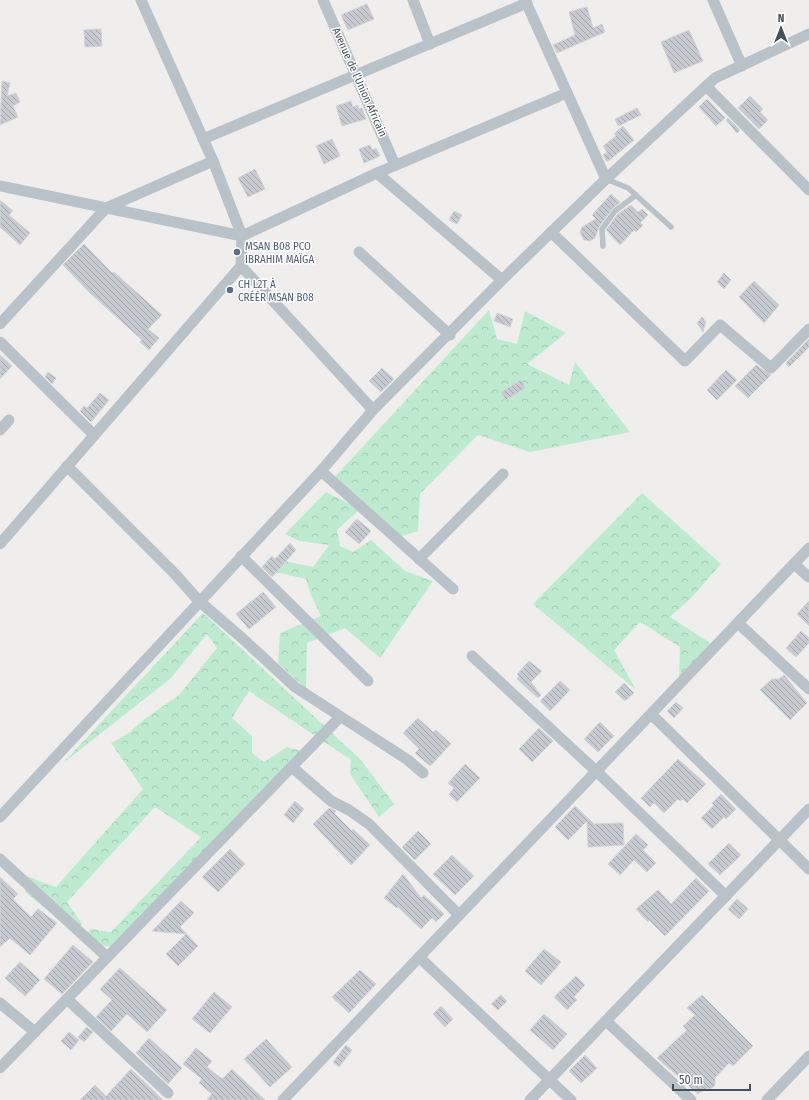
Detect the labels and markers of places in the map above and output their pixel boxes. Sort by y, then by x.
place label: MSAN B08 PCO IBRAHIM MAÏGA [245,240,314,266]
marker: MSAN B08 PCO IBRAHIM MAÏGA [232,247,242,257]
place label: CH L2T À CRÉÉR MSAN B08 [238,277,314,304]
marker: CH L2T À CRÉÉR MSAN B08 [225,285,235,295]

